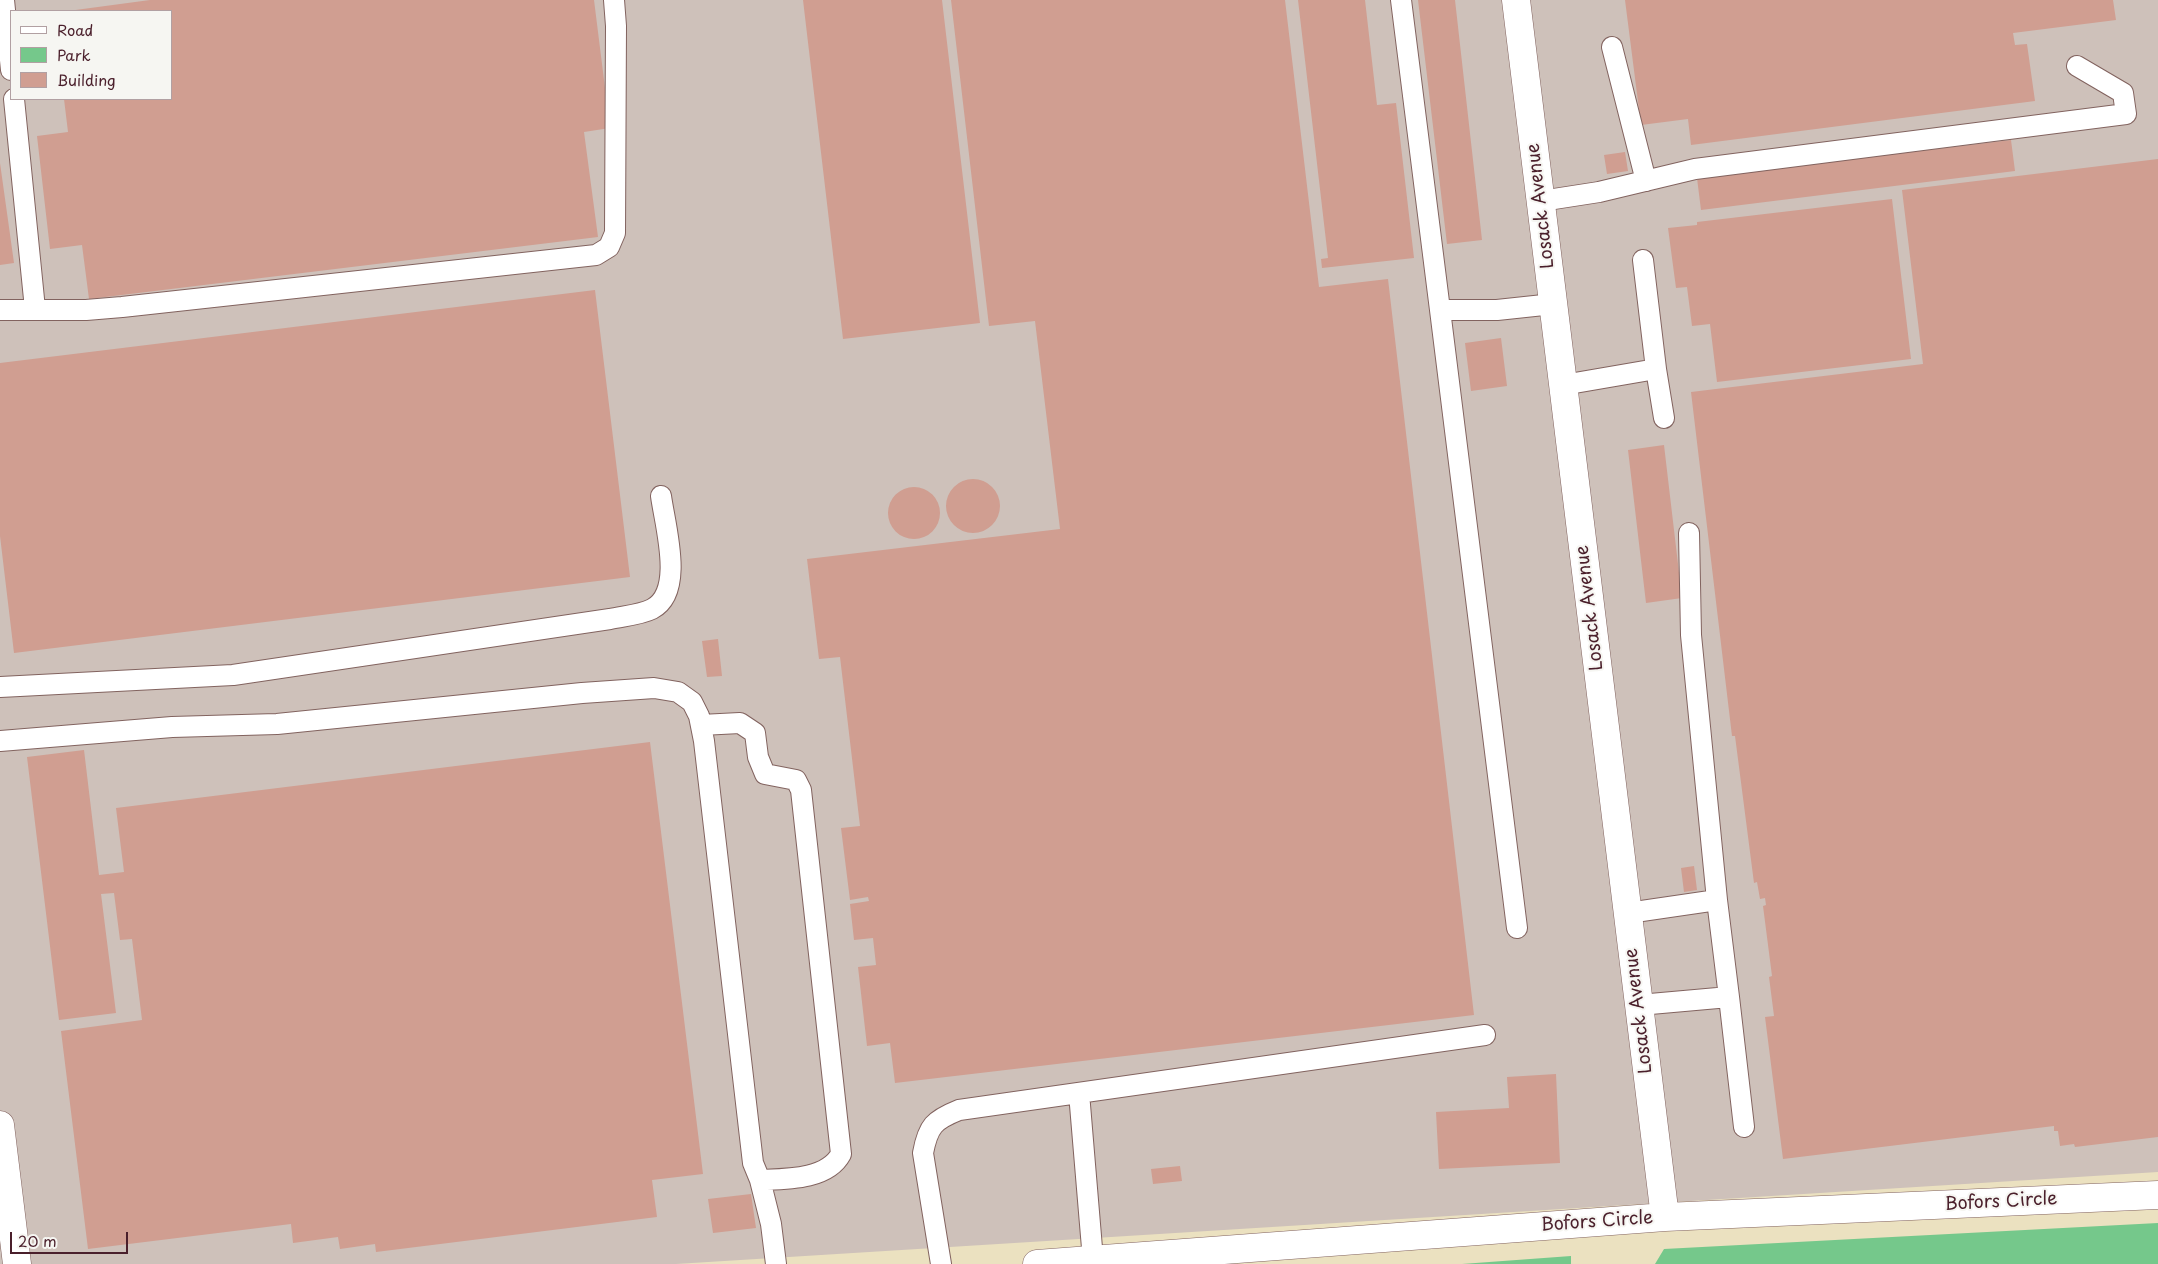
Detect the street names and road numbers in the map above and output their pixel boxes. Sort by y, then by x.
street label: Losack Avenue [1523,142,1559,270]
street label: Losack Avenue [1572,544,1608,672]
street label: Losack Avenue [1621,947,1657,1075]
street label: Bofors Circle [1944,1188,2058,1216]
street label: Bofors Circle [1540,1207,1654,1237]

